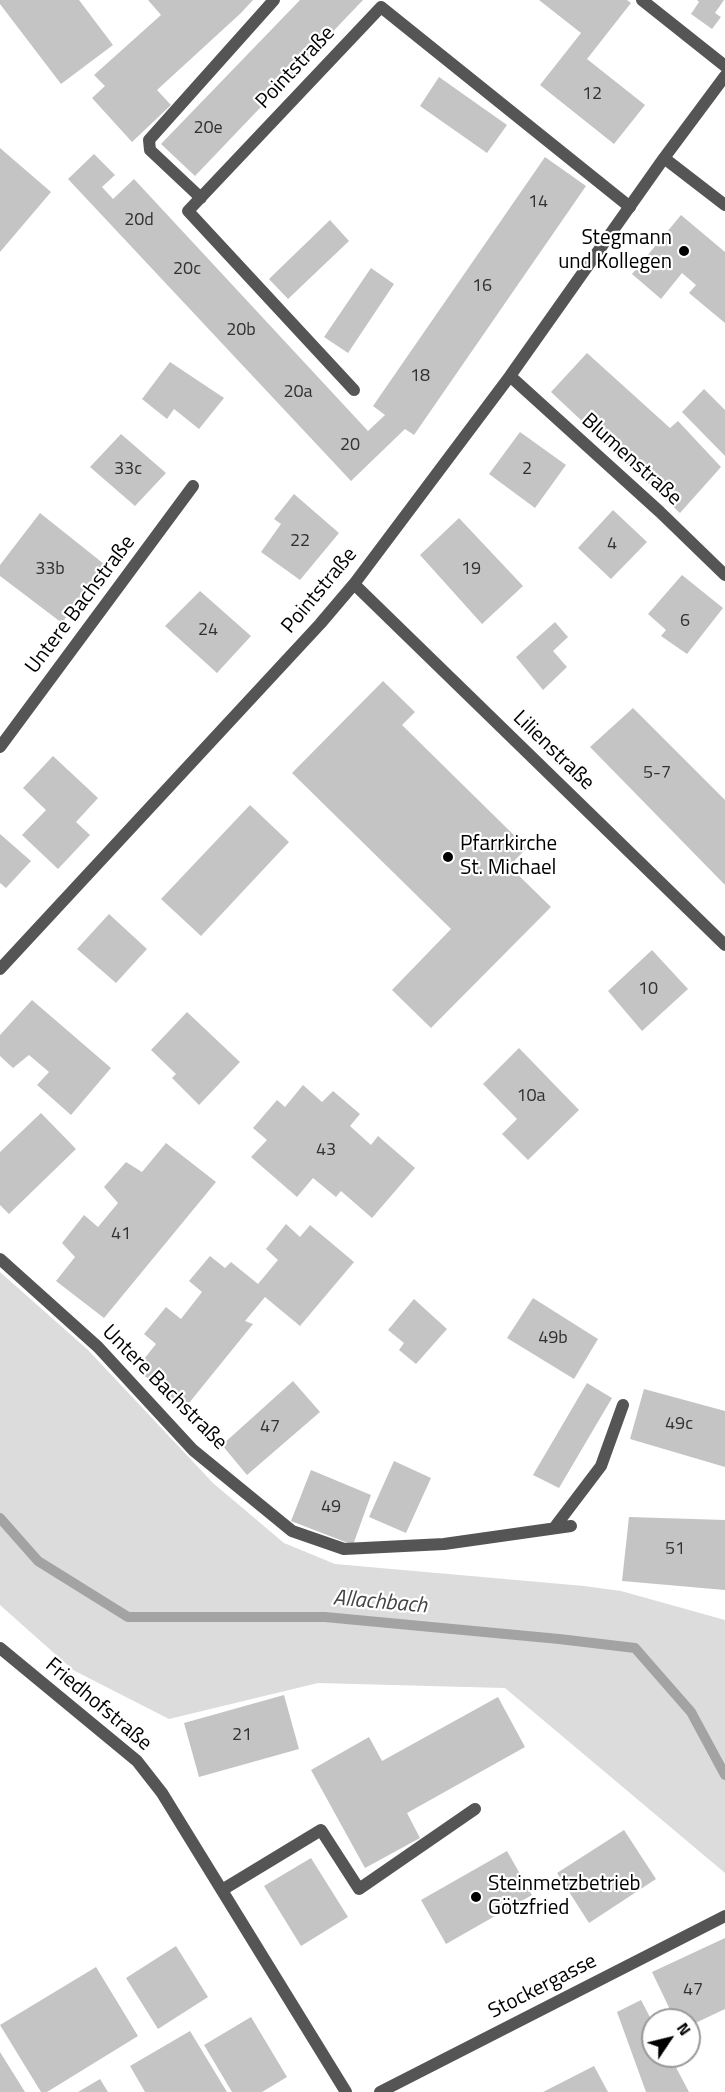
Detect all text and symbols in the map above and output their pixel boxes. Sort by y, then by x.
street label: Pointstraße [251,21,341,115]
house number: 12 [582,84,602,106]
house number: 20e [193,118,223,140]
house number: 14 [528,192,548,214]
house number: 20d [124,210,154,232]
place label: Stegmann und Kollegen [558,226,672,276]
marker: Stegmann und Kollegen [677,244,691,258]
house number: 20c [173,259,201,281]
house number: 16 [472,276,492,298]
house number: 20b [226,320,256,342]
house number: 18 [410,366,430,388]
house number: 20a [283,382,313,404]
street label: Blumenstraße [576,408,686,512]
house number: 20 [340,435,360,457]
house number: 33c [114,459,142,481]
house number: 2 [522,459,532,481]
street label: Untere Bachstraße [21,531,141,679]
house number: 22 [290,531,310,553]
house number: 4 [607,534,617,556]
street label: Pointstraße [277,543,363,639]
house number: 33b [35,559,65,581]
house number: 19 [461,559,481,581]
house number: 6 [680,611,690,633]
house number: 24 [198,620,218,642]
street label: Lilienstraße [507,706,599,796]
house number: 5-7 [643,763,671,785]
place label: Pfarrkirche St. Michael [460,832,557,882]
marker: Pfarrkirche St. Michael [441,850,455,864]
house number: 10 [638,979,658,1001]
house number: 10a [516,1086,546,1108]
house number: 43 [316,1140,336,1162]
house number: 41 [111,1224,131,1246]
street label: Untere Bachstraße [96,1320,232,1456]
house number: 49b [538,1328,568,1350]
house number: 49c [665,1414,693,1436]
house number: 47 [260,1417,280,1439]
house number: 49 [321,1497,341,1519]
house number: 51 [665,1539,685,1561]
water label: Allachbach [332,1586,428,1620]
street label: Friedhofstraße [40,1653,156,1757]
house number: 21 [232,1725,252,1747]
place label: Steinmetzbetrieb Götzfried [488,1872,641,1922]
marker: Steinmetzbetrieb Götzfried [469,1890,483,1904]
street label: Stockergasse [485,1949,601,2025]
house number: 47 [683,1980,703,2002]
north arrow [641,2008,701,2068]
text: N [671,2017,697,2040]

